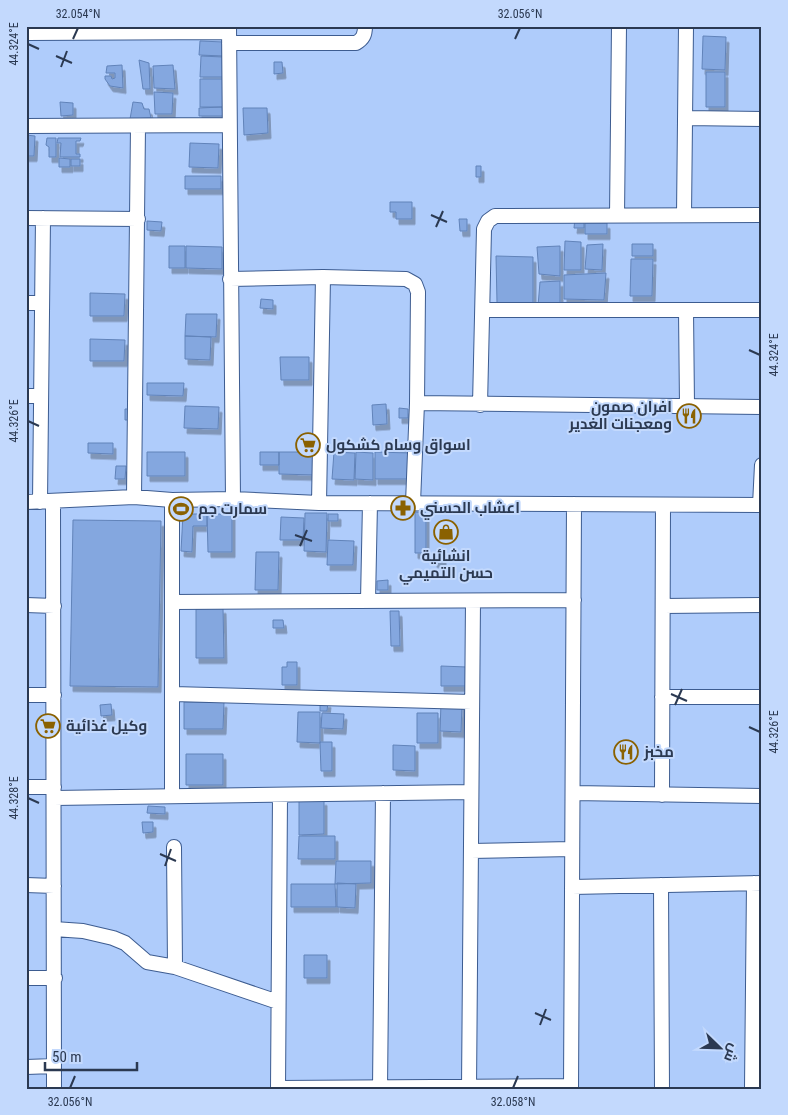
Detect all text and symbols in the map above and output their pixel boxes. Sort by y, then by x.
text: 32.054°N [56,7,100,21]
text: 32.056°N [498,7,542,21]
text: 44.324°E [7,22,21,66]
text: 44.324°E [767,333,781,377]
place label: افران صمون ومعجنات الغدير [568,398,672,433]
text: 44.326°E [7,399,21,443]
restaurant icon: افران صمون ومعجنات الغدير [676,403,702,429]
supermarket icon: اسواق وسام كشكول [295,432,321,458]
place label: اسواق وسام كشكول [326,436,471,455]
pharmacy icon: اعشاب الحسني [390,495,416,521]
sports icon: سمارت جم [168,496,194,522]
place label: اعشاب الحسني [420,499,520,520]
place label: سمارت جم [198,500,267,519]
shop icon: انشائية حسن التميمي [433,519,459,545]
place label: انشائية حسن التميمي [399,547,493,585]
text: 44.326°E [767,710,781,754]
supermarket icon: وكيل غذائية [35,713,61,739]
place label: وكيل غذائية [66,717,147,735]
restaurant icon: مخبز [613,739,639,765]
place label: مخبز [643,743,674,761]
text: 44.328°E [7,776,21,820]
north arrow [696,1022,746,1072]
scale bar [45,1040,138,1072]
text: ش [720,1041,743,1065]
text: 50 m [52,1048,82,1066]
text: 32.056°N [48,1095,92,1109]
text: 32.058°N [491,1095,535,1109]

